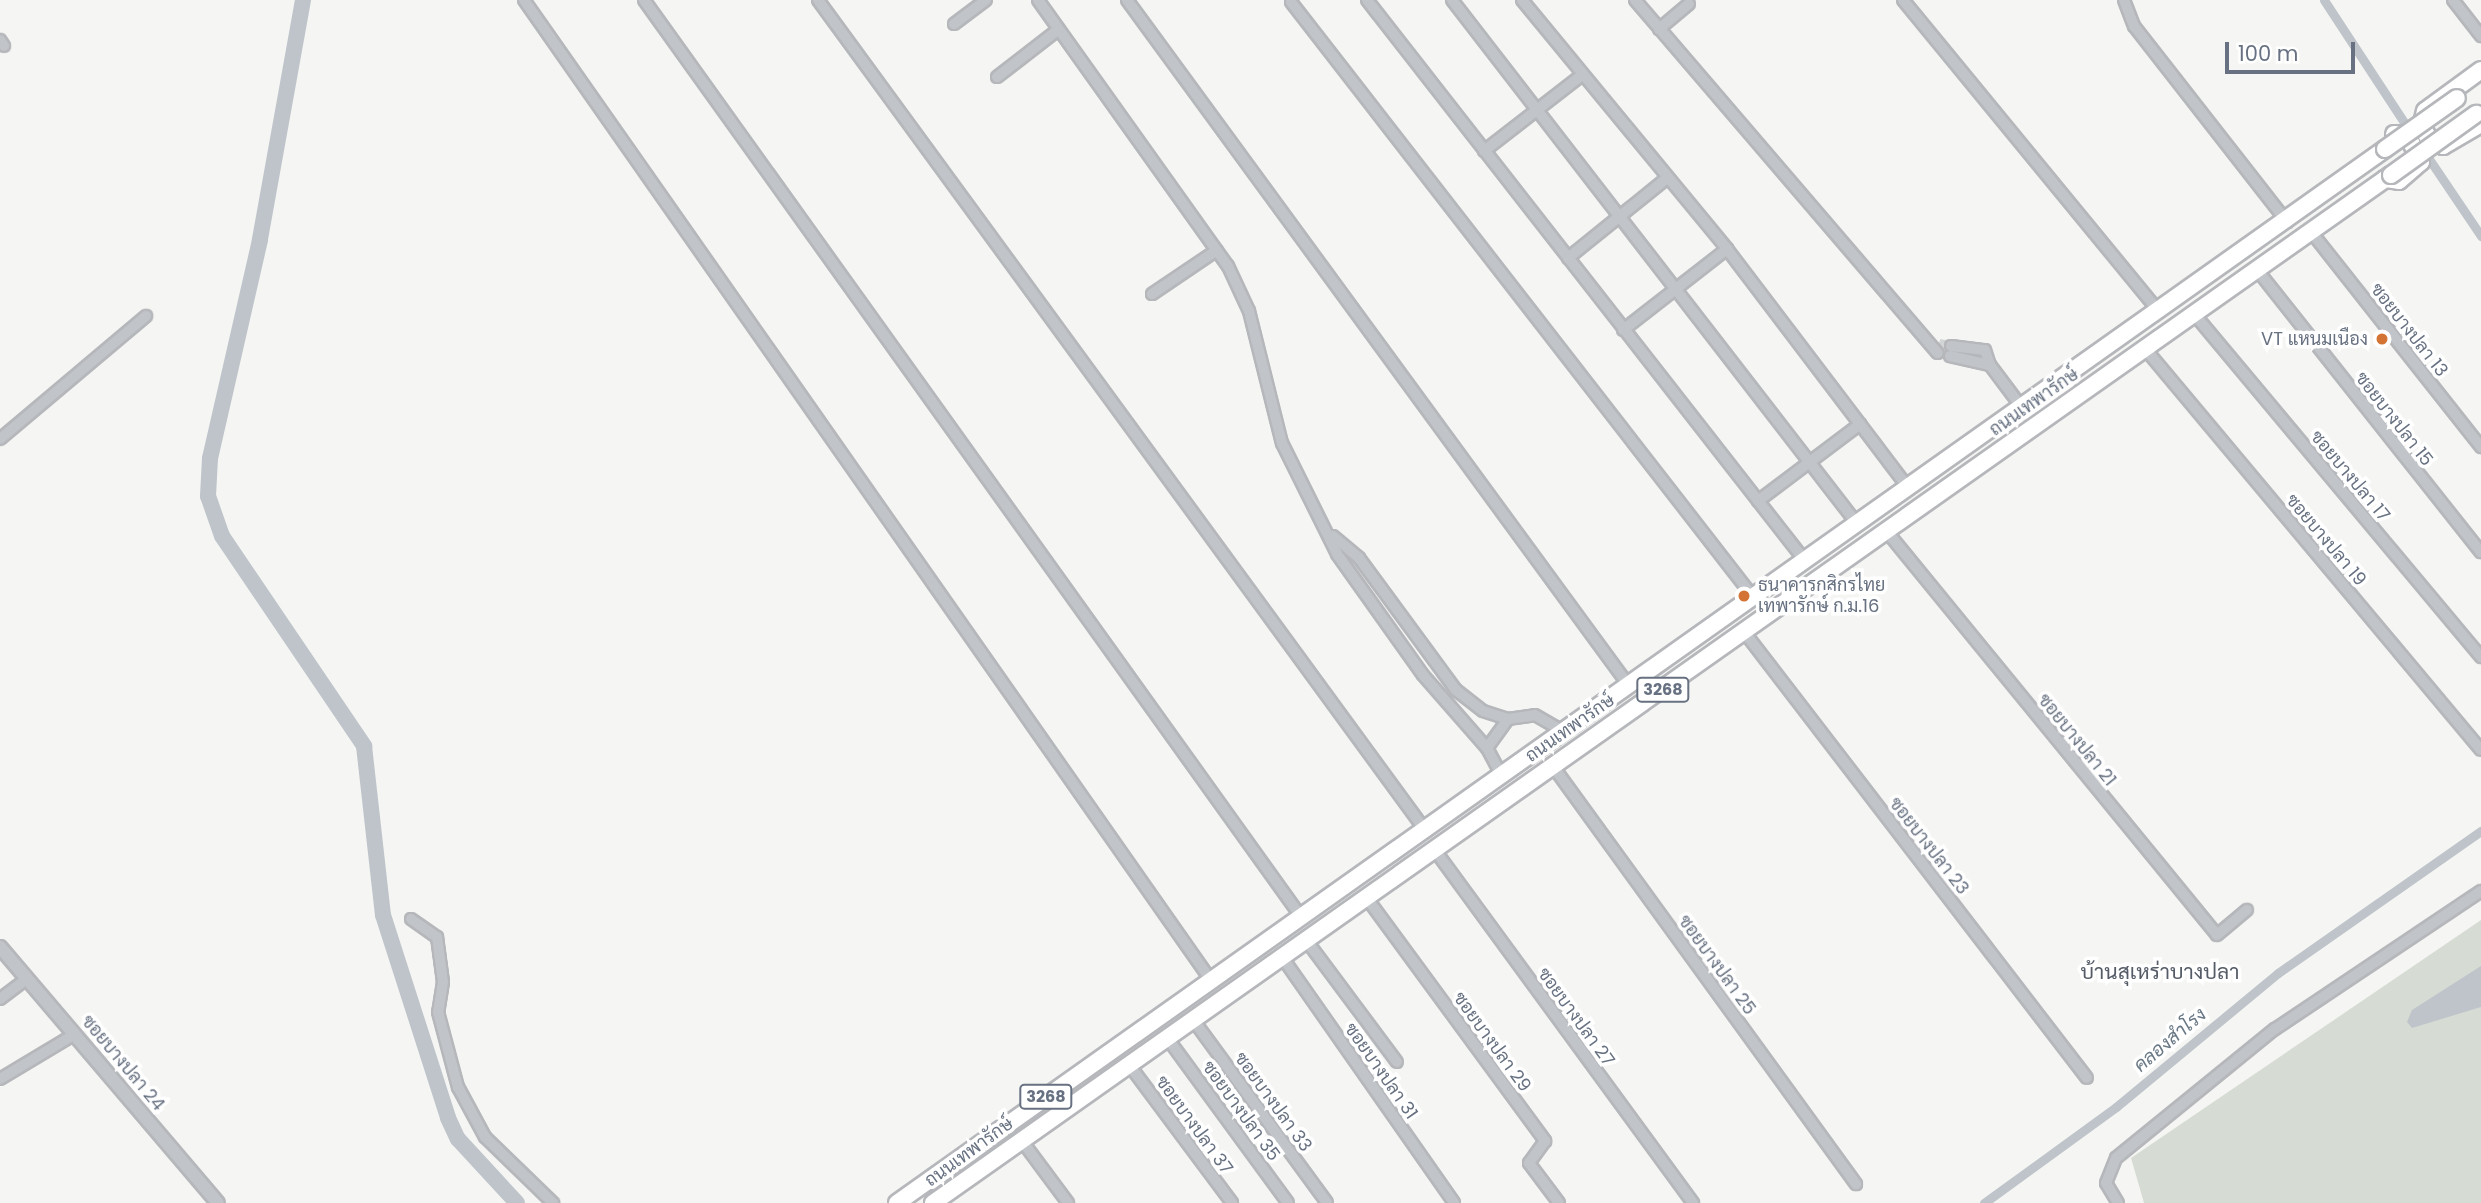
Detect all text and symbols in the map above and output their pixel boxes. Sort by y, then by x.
scale bar [2229,28,2358,72]
text: 100 m [2238,39,2298,68]
street label: ซอยบางปลา 13 [2366,279,2452,381]
place label: VT แหนมเนือง [2261,328,2368,350]
marker: VT แหนมเนือง [2374,331,2390,347]
street label: ถนนเทพารักษ์ [1985,363,2083,441]
street label: ซอยบางปลา 15 [2351,368,2437,470]
street label: ซอยบางปลา 17 [2306,426,2394,526]
street label: ซอยบางปลา 19 [2281,490,2371,590]
place label: ธนาคารกสิกรไทย เทพารักษ์ ก.ม.16 [1758,575,1885,618]
marker: ธนาคารกสิกรไทย เทพารักษ์ ก.ม.16 [1736,588,1752,604]
road number: 3268 [1635,678,1691,702]
street label: ถนนเทพารักษ์ [1521,689,1619,767]
street label: ซอยบางปลา 21 [2033,690,2121,790]
street label: ซอยบางปลา 23 [1884,793,1974,899]
street label: ซอยบางปลา 25 [1674,911,1760,1019]
district label: บ้านสุเหร่าบางปลา [2081,959,2239,985]
street label: ซอยบางปลา 27 [1533,964,1619,1070]
street label: ซอยบางปลา 29 [1449,988,1535,1096]
water label: คลองสำโรง [2129,1003,2211,1077]
street label: ซอยบางปลา 24 [77,1011,169,1115]
street label: ซอยบางปลา 31 [1340,1019,1422,1123]
street label: ซอยบางปลา 33 [1230,1048,1316,1156]
street label: ซอยบางปลา 35 [1198,1057,1284,1165]
street label: ซอยบางปลา 37 [1151,1071,1237,1179]
road number: 3268 [1018,1084,1074,1110]
street label: ถนนเทพารักษ์ [921,1113,1017,1191]

